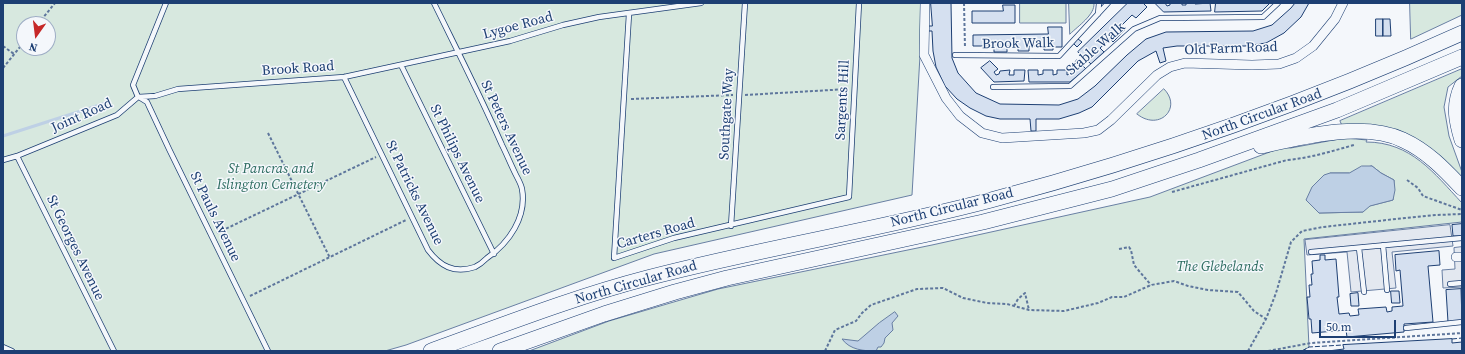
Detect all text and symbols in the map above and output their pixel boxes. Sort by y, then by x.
street label: Lygoe Road [481,9,555,43]
north arrow [16,16,56,56]
street label: Stable Walk [1063,19,1129,79]
street label: Brook Walk [982,35,1054,53]
text: N [28,39,39,55]
street label: Old Farm Road [1184,39,1278,59]
street label: Brook Road [261,58,335,80]
street label: Sargents Hill [833,60,853,140]
street label: Southgate Way [716,68,738,160]
street label: St Peters Avenue [477,78,535,178]
street label: North Circular Road [1200,86,1324,144]
street label: Joint Road [49,95,115,137]
street label: St Philips Avenue [426,102,488,206]
street label: St Patricks Avenue [381,138,447,248]
park label: St Pancras and Islington Cemetery [217,161,325,194]
street label: St Pauls Avenue [186,169,244,265]
street label: North Circular Road [889,185,1015,231]
street label: St Georges Avenue [42,193,108,303]
street label: Carters Road [615,215,697,253]
street label: North Circular Road [573,258,699,308]
park label: The Glebelands [1176,259,1264,275]
scale bar [1321,312,1398,338]
text: 50 m [1326,319,1352,335]

